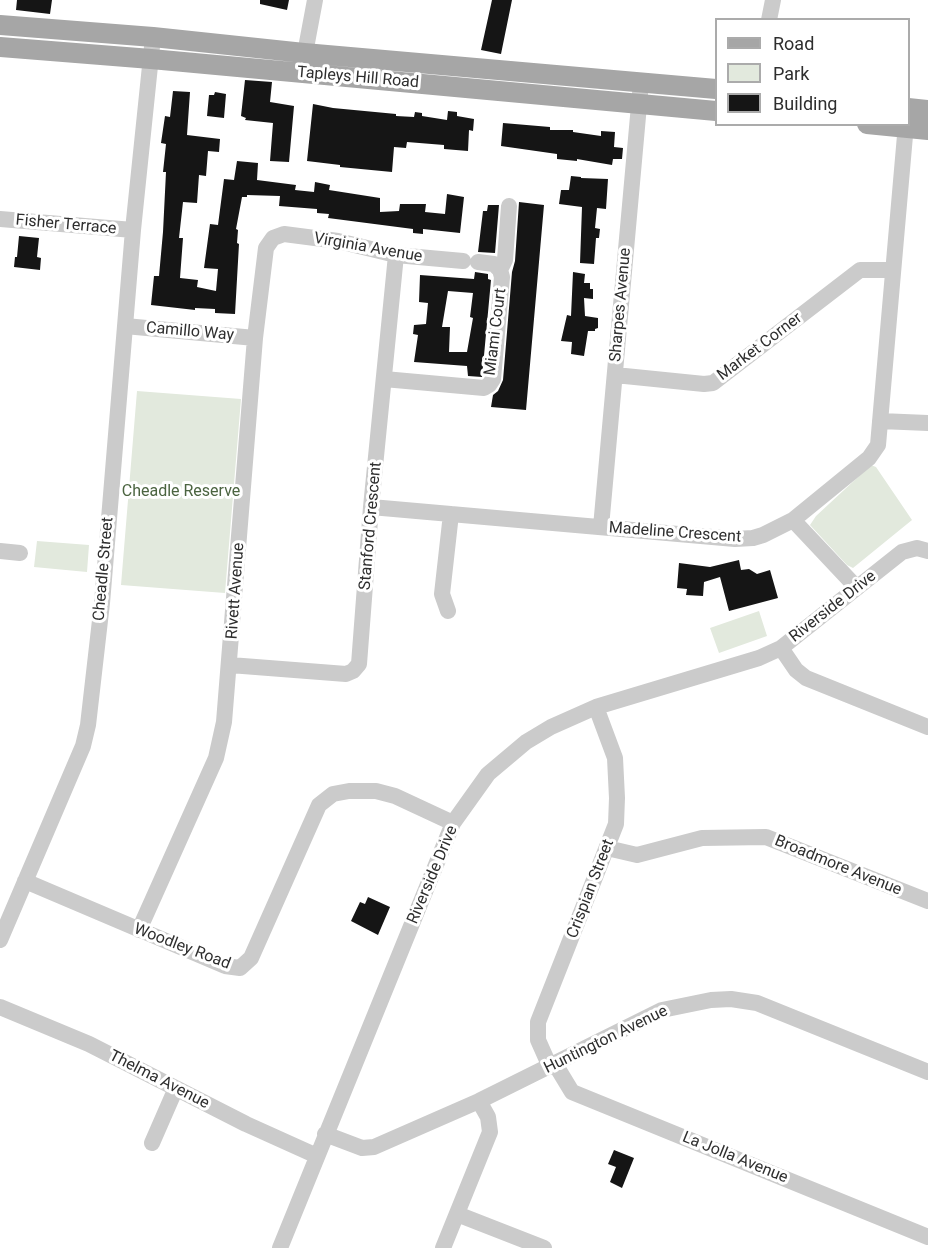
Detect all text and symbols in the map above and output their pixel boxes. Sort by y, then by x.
legend [715,18,910,126]
text: Road [773,33,814,54]
street label: Tapleys Hill Road [296,63,420,93]
text: Park [773,63,809,84]
text: Building [773,93,837,114]
street label: Fisher Terrace [15,211,117,239]
street label: Virginia Avenue [312,229,424,267]
street label: Sharpes Avenue [606,247,636,363]
street label: Miami Court [481,287,511,377]
street label: Market Corner [714,309,806,385]
street label: Camillo Way [145,319,235,345]
street label: Stanford Crescent [356,461,386,591]
park label: Cheadle Reserve [122,482,240,502]
street label: Cheadle Street [90,516,118,622]
street label: Madeline Crescent [608,519,742,547]
street label: Rivett Avenue [223,542,249,640]
street label: Riverside Drive [786,567,880,647]
street label: Riverside Drive [404,823,462,927]
street label: Broadmore Avenue [772,832,904,900]
street label: Crispian Street [563,837,619,941]
street label: Woodley Road [131,920,233,974]
street label: Huntington Avenue [541,1002,671,1078]
street label: Thelma Avenue [106,1047,212,1113]
street label: La Jolla Avenue [679,1128,791,1188]

